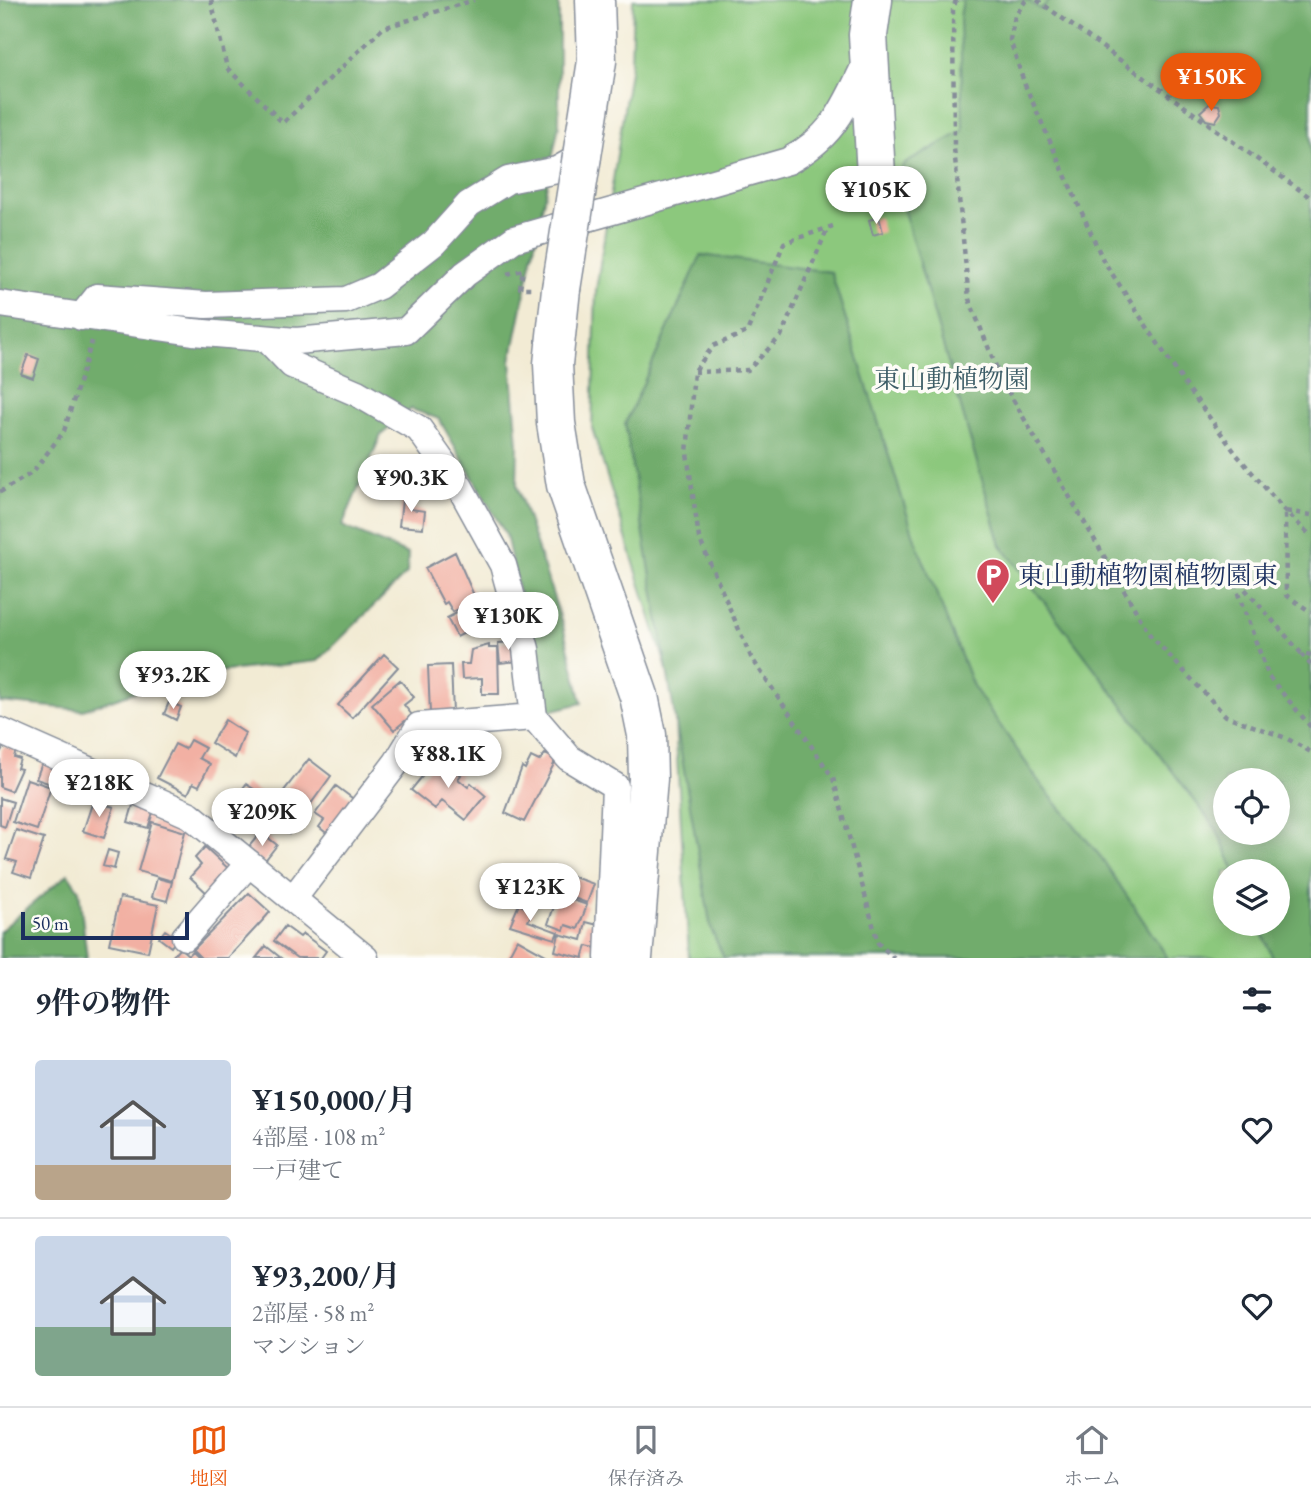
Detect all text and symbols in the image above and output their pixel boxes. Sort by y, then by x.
pin: ¥150K [1162,54,1260,113]
text: ¥150K [1176,61,1246,91]
pin: ¥105K [827,166,925,226]
text: ¥105K [841,174,911,204]
park label: 東山動植物園 [874,362,1030,396]
pin: ¥90.3K [354,454,468,514]
text: ¥90.3K [374,462,448,492]
parking icon: 東山動植物園植物園東 [974,556,1012,605]
place label: 東山動植物園植物園東 [1018,558,1278,592]
pin: ¥130K [459,592,557,652]
text: ¥130K [473,600,543,630]
pin: ¥93.2K [116,652,230,711]
text: ¥93.2K [136,659,210,689]
pin: ¥88.1K [391,730,505,790]
text: ¥88.1K [411,738,485,768]
pin: ¥218K [50,760,148,819]
text: ¥218K [64,767,134,797]
map controls [1213,768,1290,936]
button: locate [1213,768,1290,845]
pin: ¥209K [213,788,311,848]
text: ¥209K [227,796,297,826]
button: layers [1213,859,1290,936]
pin: ¥123K [481,864,579,923]
text: ¥123K [495,871,565,901]
scale bar [21,909,189,941]
text: 50 m [32,911,69,936]
icon: filters [1238,981,1276,1019]
text: 9件の物件 [35,983,171,1022]
text: ¥150,000/月 [252,1080,416,1119]
icon: home [91,1088,175,1172]
icon: heart [1238,1111,1276,1149]
text: 4部屋 · 108 m² [252,1122,385,1152]
text: 一戸建て [252,1155,344,1185]
text: ¥93,200/月 [252,1256,401,1295]
icon: home [91,1264,175,1348]
icon: heart [1238,1287,1276,1325]
text: 2部屋 · 58 m² [252,1298,374,1328]
text: マンション [252,1331,366,1361]
tab: 地図 [190,1421,228,1491]
tab: 保存済み [608,1421,684,1491]
tab: ホーム [1064,1421,1121,1491]

